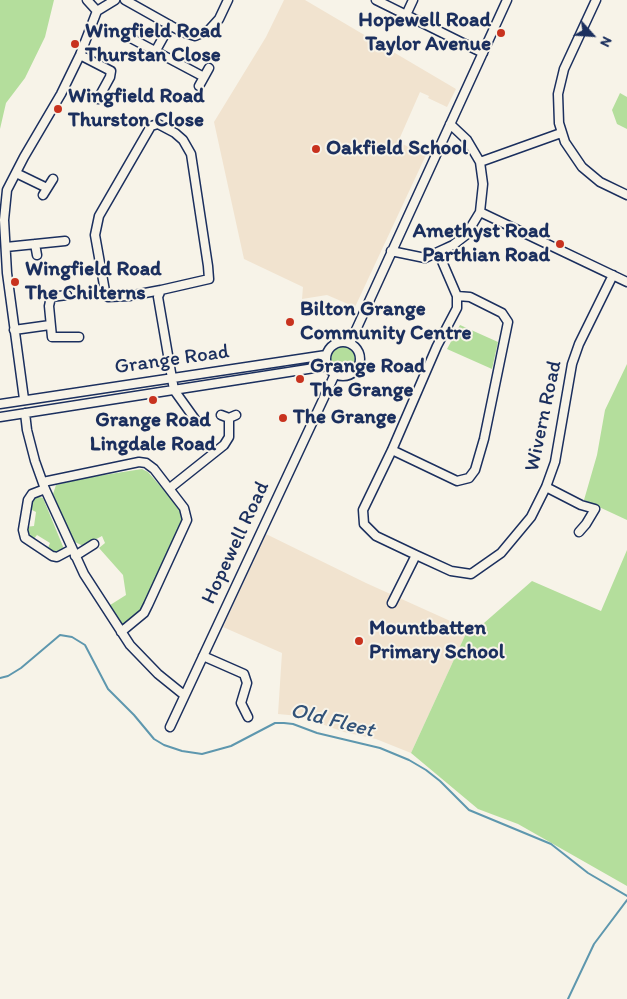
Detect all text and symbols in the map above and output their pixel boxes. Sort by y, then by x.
place label: Hopewell Road Taylor Avenue [358,8,491,58]
north arrow [567,10,617,60]
place label: Wingfield Road Thurstan Close [85,19,222,69]
marker: Hopewell Road Taylor Avenue [495,27,507,39]
text: N [596,34,616,50]
marker: Wingfield Road Thurstan Close [69,38,81,50]
place label: Wingfield Road Thurston Close [68,84,205,134]
marker: Wingfield Road Thurston Close [52,103,64,115]
place label: Oakfield School [326,136,468,162]
marker: Oakfield School [310,143,322,155]
place label: Amethyst Road Parthian Road [413,219,550,269]
marker: Amethyst Road Parthian Road [554,238,566,250]
place label: Wingfield Road The Chilterns [25,257,162,307]
marker: Wingfield Road The Chilterns [9,276,21,288]
place label: Bilton Grange Community Centre [300,297,472,347]
marker: Bilton Grange Community Centre [284,316,296,328]
street label: Grange Road [113,339,231,381]
place label: Grange Road The Grange [310,354,426,404]
street label: Wivern Road [520,358,568,474]
marker: Grange Road The Grange [294,373,306,385]
marker: Grange Road Lingdale Road [147,394,159,406]
place label: The Grange [293,405,397,431]
place label: Grange Road Lingdale Road [90,408,216,458]
marker: The Grange [277,412,289,424]
street label: Hopewell Road [197,478,275,608]
place label: Mountbatten Primary School [369,616,505,666]
marker: Mountbatten Primary School [353,635,365,647]
water label: Old Fleet [287,698,377,744]

